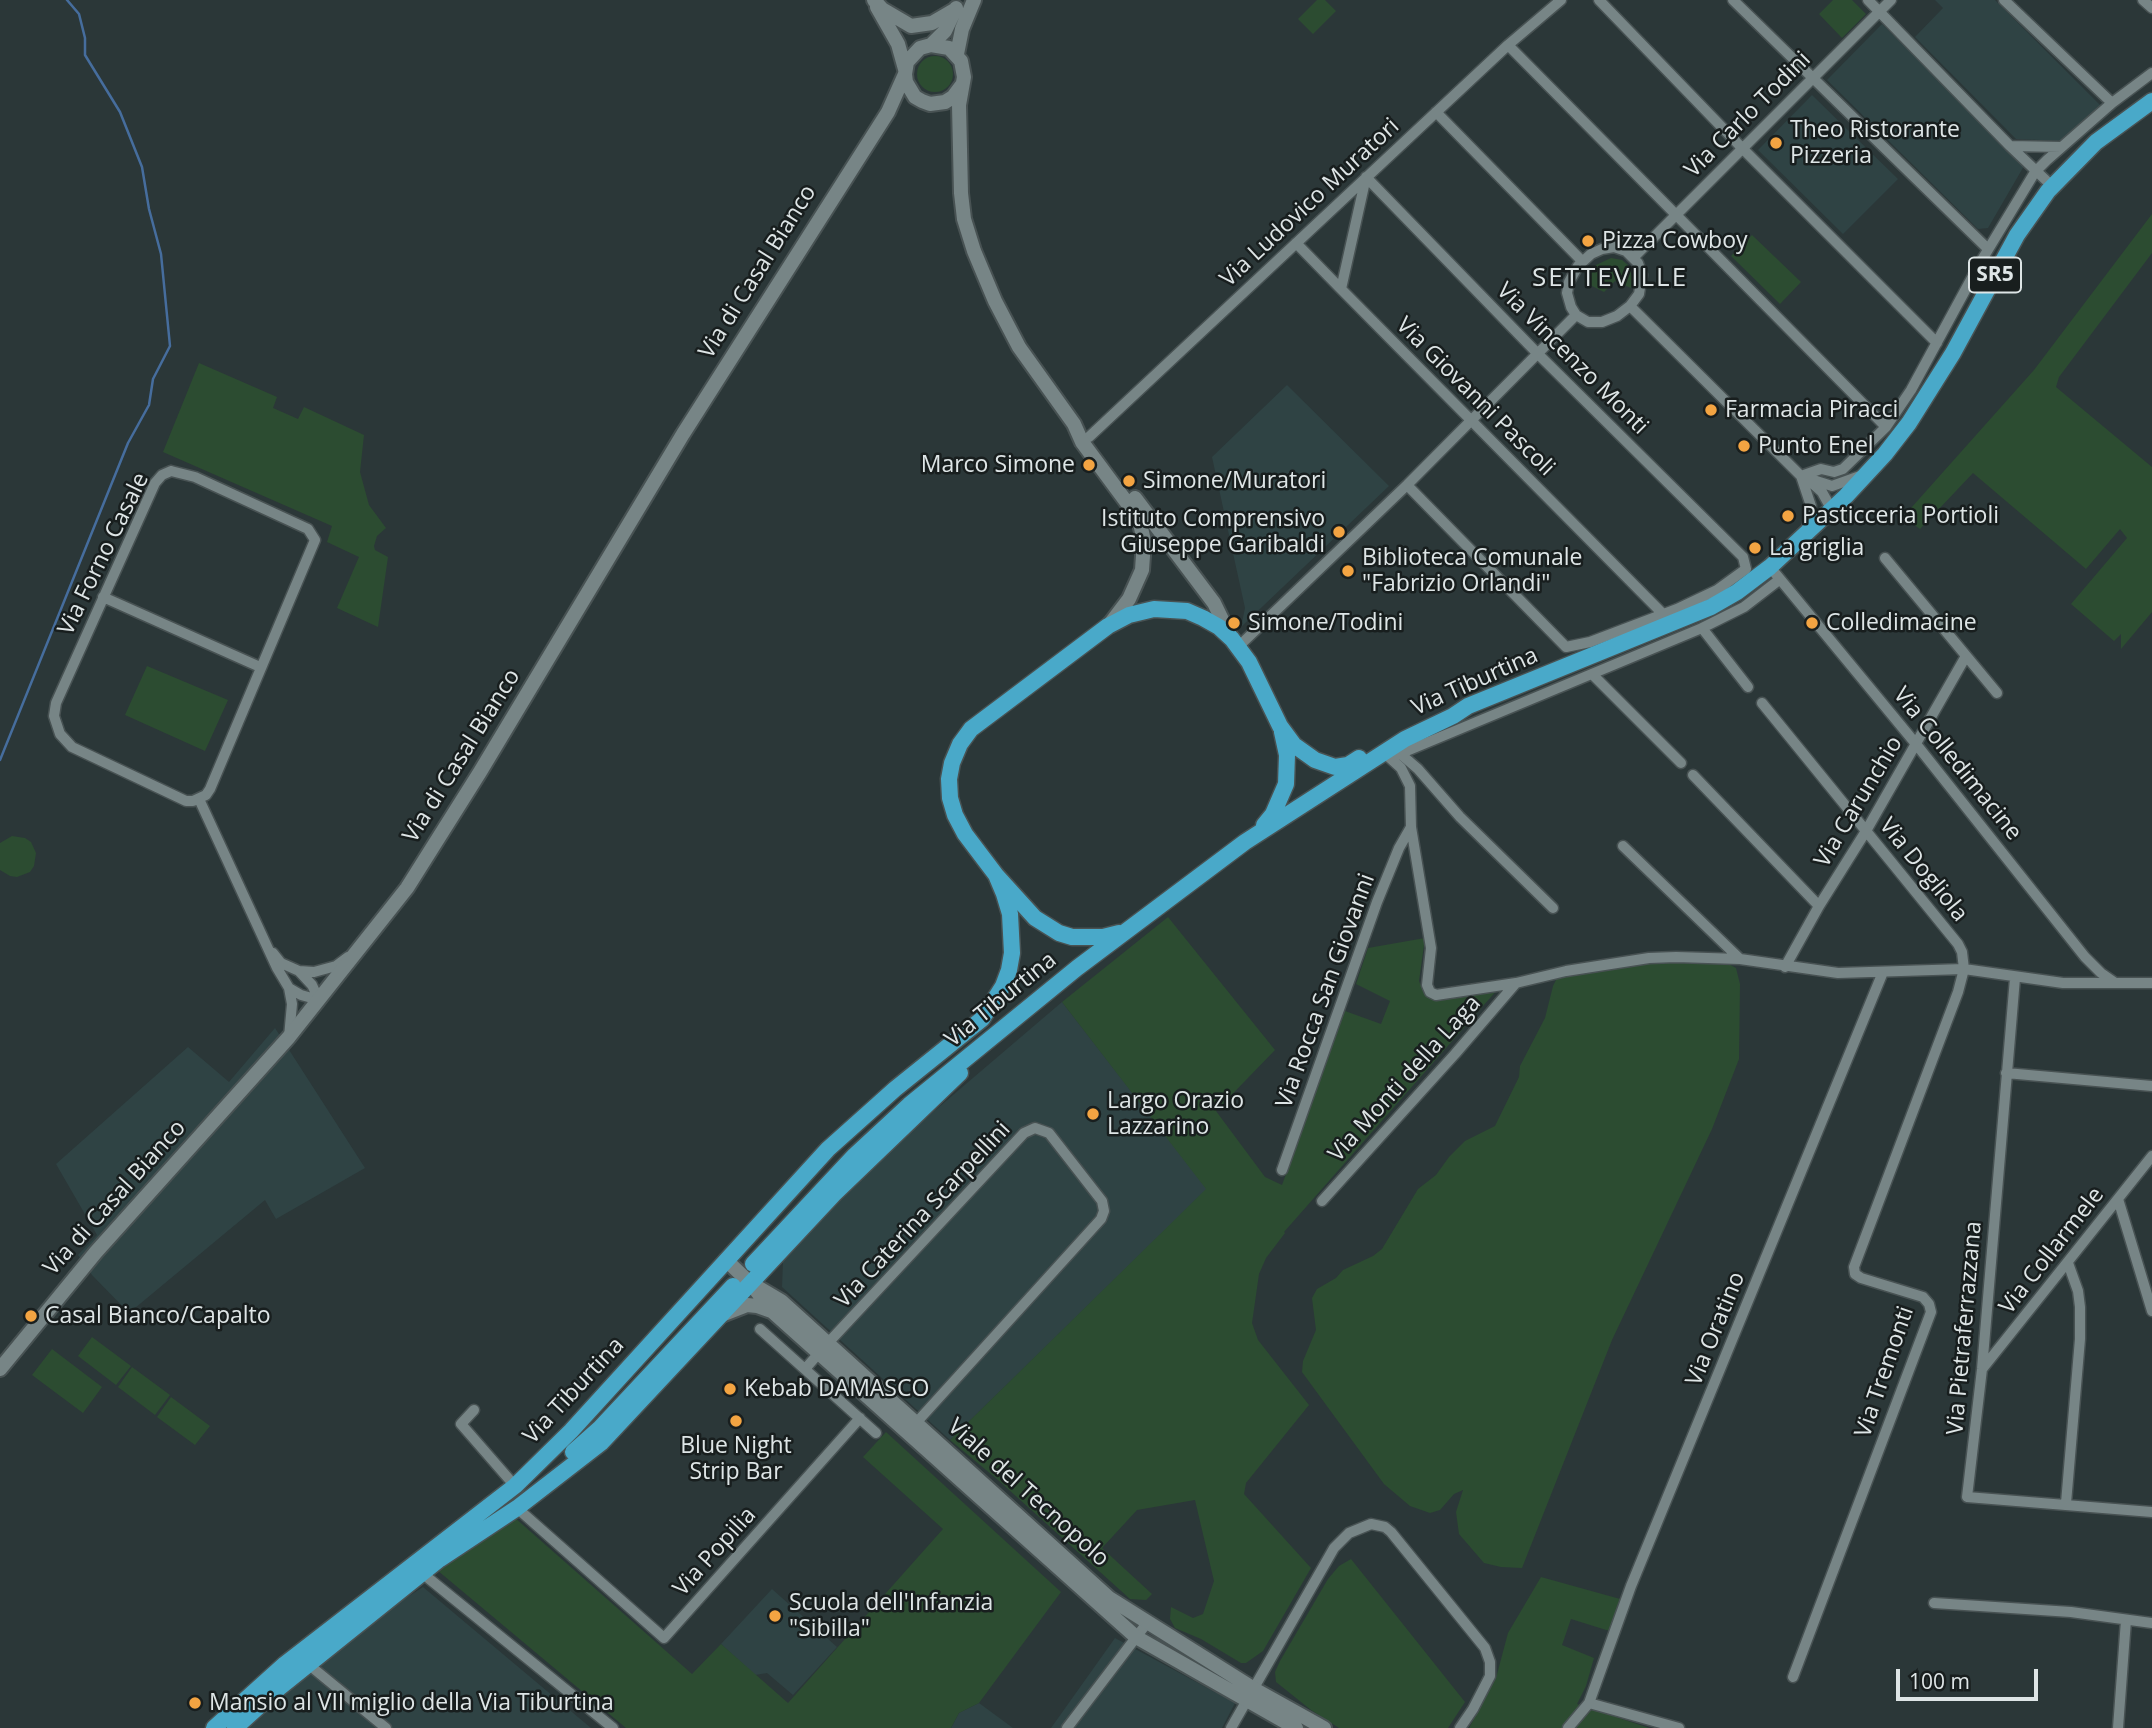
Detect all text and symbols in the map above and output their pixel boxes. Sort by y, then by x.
street label: Via Carlo Todini [1679,46,1817,184]
street label: Via Ludovico Muratori [1215,113,1405,293]
place label: Theo Ristorante Pizzeria [1790,116,1960,170]
marker: Theo Ristorante Pizzeria [1768,135,1784,151]
street label: Via di Casal Bianco [693,180,823,364]
place label: Pizza Cowboy [1602,227,1748,255]
marker: Pizza Cowboy [1580,233,1596,249]
road number: SR5 [1969,258,2021,292]
district label: SETTEVILLE [1533,263,1687,295]
street label: Via Vincenzo Monti [1490,277,1654,441]
street label: Via Giovanni Pascoli [1390,312,1560,482]
place label: Farmacia Piracci [1725,396,1898,424]
marker: Farmacia Piracci [1703,402,1719,418]
place label: Punto Enel [1758,432,1874,460]
marker: Punto Enel [1736,438,1752,454]
place label: Marco Simone [921,451,1075,479]
marker: Marco Simone [1081,457,1097,473]
place label: Simone/Muratori [1143,467,1326,495]
street label: Via Forno Casale [53,468,155,640]
marker: Simone/Muratori [1121,473,1137,489]
place label: Pasticceria Portioli [1802,502,1999,530]
place label: Istituto Comprensivo Giuseppe Garibaldi [1101,505,1325,559]
marker: Pasticceria Portioli [1780,508,1796,524]
marker: Istituto Comprensivo Giuseppe Garibaldi [1331,524,1347,540]
place label: La griglia [1769,534,1864,562]
marker: La griglia [1747,540,1763,556]
place label: Biblioteca Comunale "Fabrizio Orlandi" [1362,544,1582,598]
marker: Biblioteca Comunale "Fabrizio Orlandi" [1340,563,1356,579]
place label: Simone/Todini [1248,609,1403,637]
place label: Colledimacine [1826,609,1977,637]
marker: Simone/Todini [1226,615,1242,631]
marker: Colledimacine [1804,615,1820,631]
street label: Via Tiburtina [1408,642,1542,722]
street label: Via di Casal Bianco [397,664,527,848]
street label: Via Colledimacine [1887,682,2027,846]
street label: Via Carunchio [1809,731,1909,873]
street label: Via Dogliola [1873,813,1973,927]
street label: Via Rocca San Giovanni [1271,870,1381,1112]
street label: Via Tiburtina [940,947,1062,1053]
street label: Via Monti della Laga [1323,990,1487,1168]
place label: Largo Orazio Lazzarino [1107,1087,1244,1141]
marker: Largo Orazio Lazzarino [1085,1106,1101,1122]
street label: Via di Casal Bianco [38,1115,192,1281]
street label: Via Caterina Scarpellini [829,1116,1017,1314]
street label: Via Collarmele [1994,1182,2110,1320]
street label: Via Pietraferrazzana [1942,1220,1988,1436]
street label: Via Oratino [1681,1268,1751,1390]
place label: Casal Bianco/Capalto [45,1302,271,1330]
street label: Via Tremonti [1850,1303,1920,1441]
marker: Casal Bianco/Capalto [23,1308,39,1324]
street label: Via Tiburtina [518,1332,630,1450]
place label: Kebab DAMASCO [744,1375,929,1403]
marker: Kebab DAMASCO [722,1381,738,1397]
marker: Blue Night Strip Bar [728,1413,744,1429]
street label: Viale del Tecnopolo [942,1413,1114,1573]
place label: Blue Night Strip Bar [680,1432,792,1486]
street label: Via Popilia [668,1502,762,1602]
place label: Scuola dell'Infanzia "Sibilla" [789,1589,993,1643]
marker: Scuola dell'Infanzia "Sibilla" [767,1608,783,1624]
scale bar [1900,1654,2042,1698]
text: 100 m [1909,1667,1970,1695]
place label: Mansio al VII miglio della Via Tiburtina [209,1689,614,1717]
marker: Mansio al VII miglio della Via Tiburtina [187,1695,203,1711]

